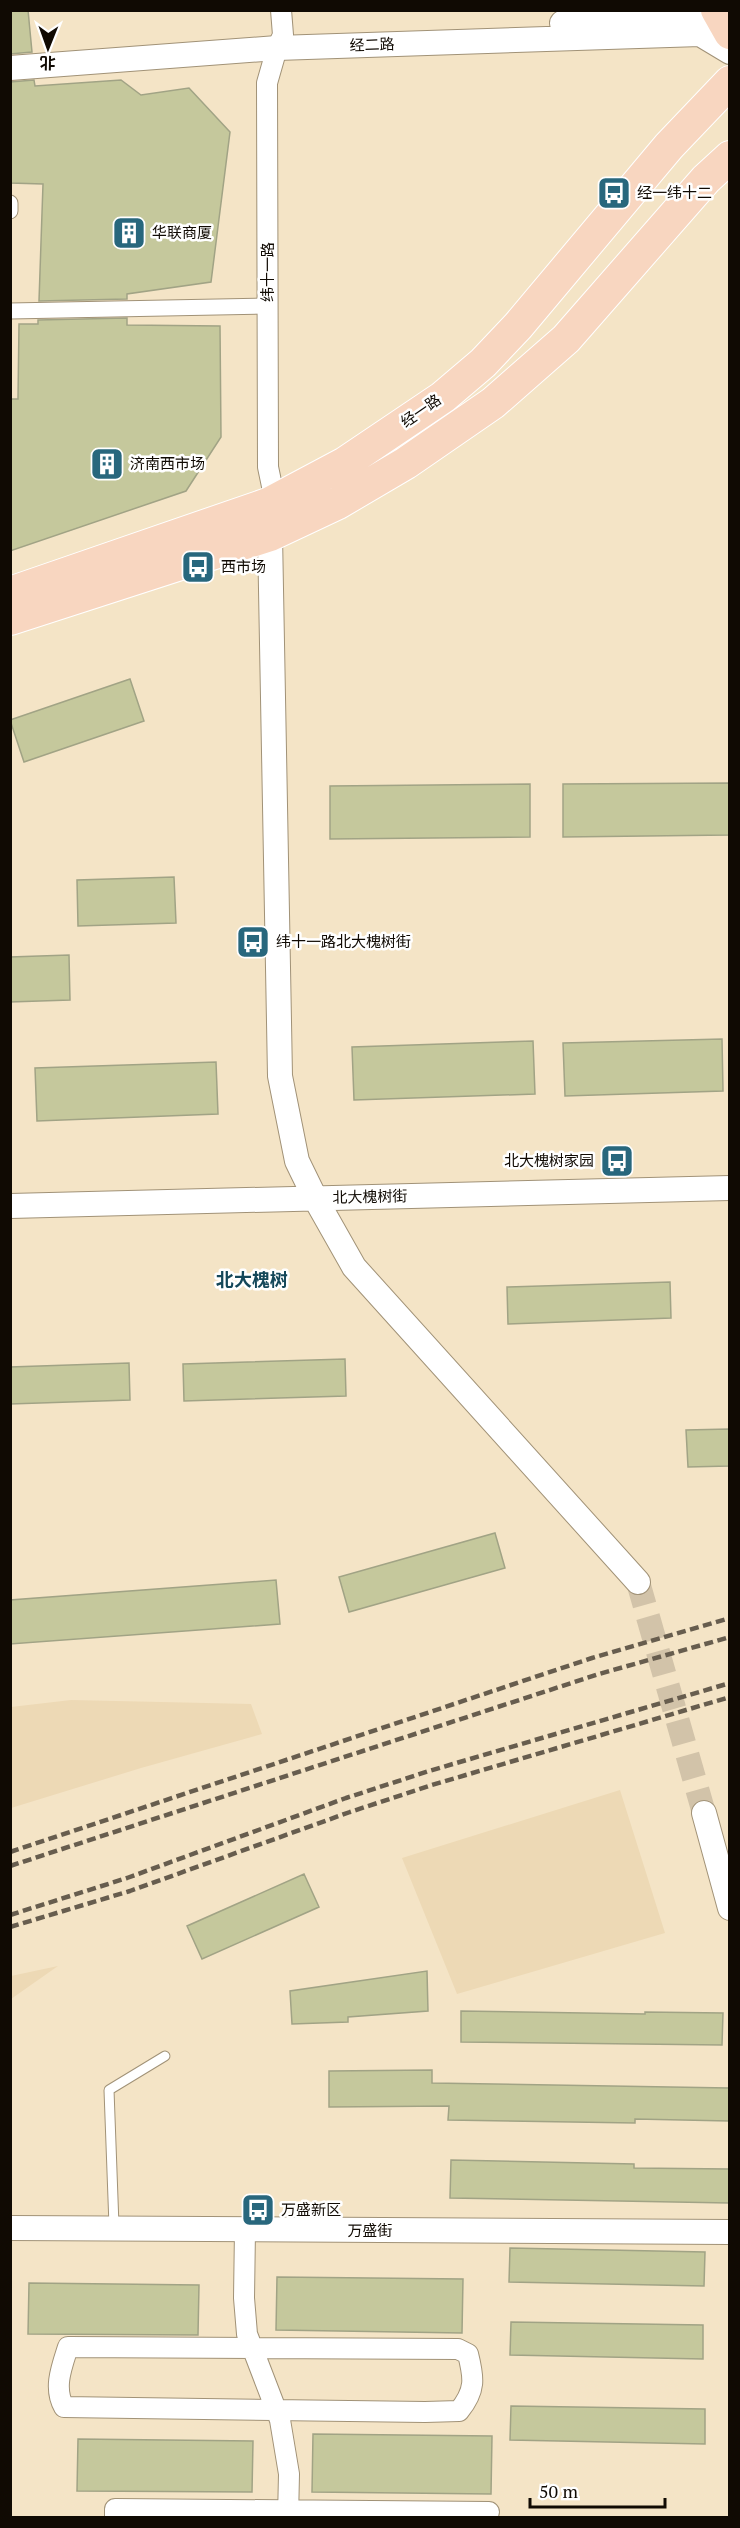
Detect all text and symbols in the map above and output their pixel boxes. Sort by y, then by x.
north arrow [18,18,78,78]
street label: 经二路 [349,33,395,55]
text: 北 [40,52,56,74]
bus stop icon: 经一纬十二 [596,175,632,211]
place label: 经一纬十二 [637,182,712,202]
building icon: 华联商厦 [111,215,147,251]
place label: 华联商厦 [152,222,212,242]
street label: 纬十一路 [257,242,277,302]
street label: 经一路 [396,389,445,431]
building icon: 济南西市场 [89,446,125,482]
place label: 济南西市场 [130,453,205,473]
bus stop icon: 西市场 [180,549,216,585]
place label: 西市场 [221,556,266,576]
bus stop icon: 纬十一路北大槐树街 [235,924,271,960]
place label: 纬十一路北大槐树街 [276,931,411,951]
bus stop icon: 北大槐树家园 [599,1143,635,1179]
place label: 北大槐树家园 [504,1150,594,1170]
street label: 北大槐树街 [332,1185,408,1207]
district label: 北大槐树 [216,1267,288,1291]
bus stop icon: 万盛新区 [240,2192,276,2228]
place label: 万盛新区 [281,2199,341,2219]
street label: 万盛街 [347,2220,393,2240]
scale bar [530,2471,665,2509]
text: 50 m [539,2479,579,2503]

